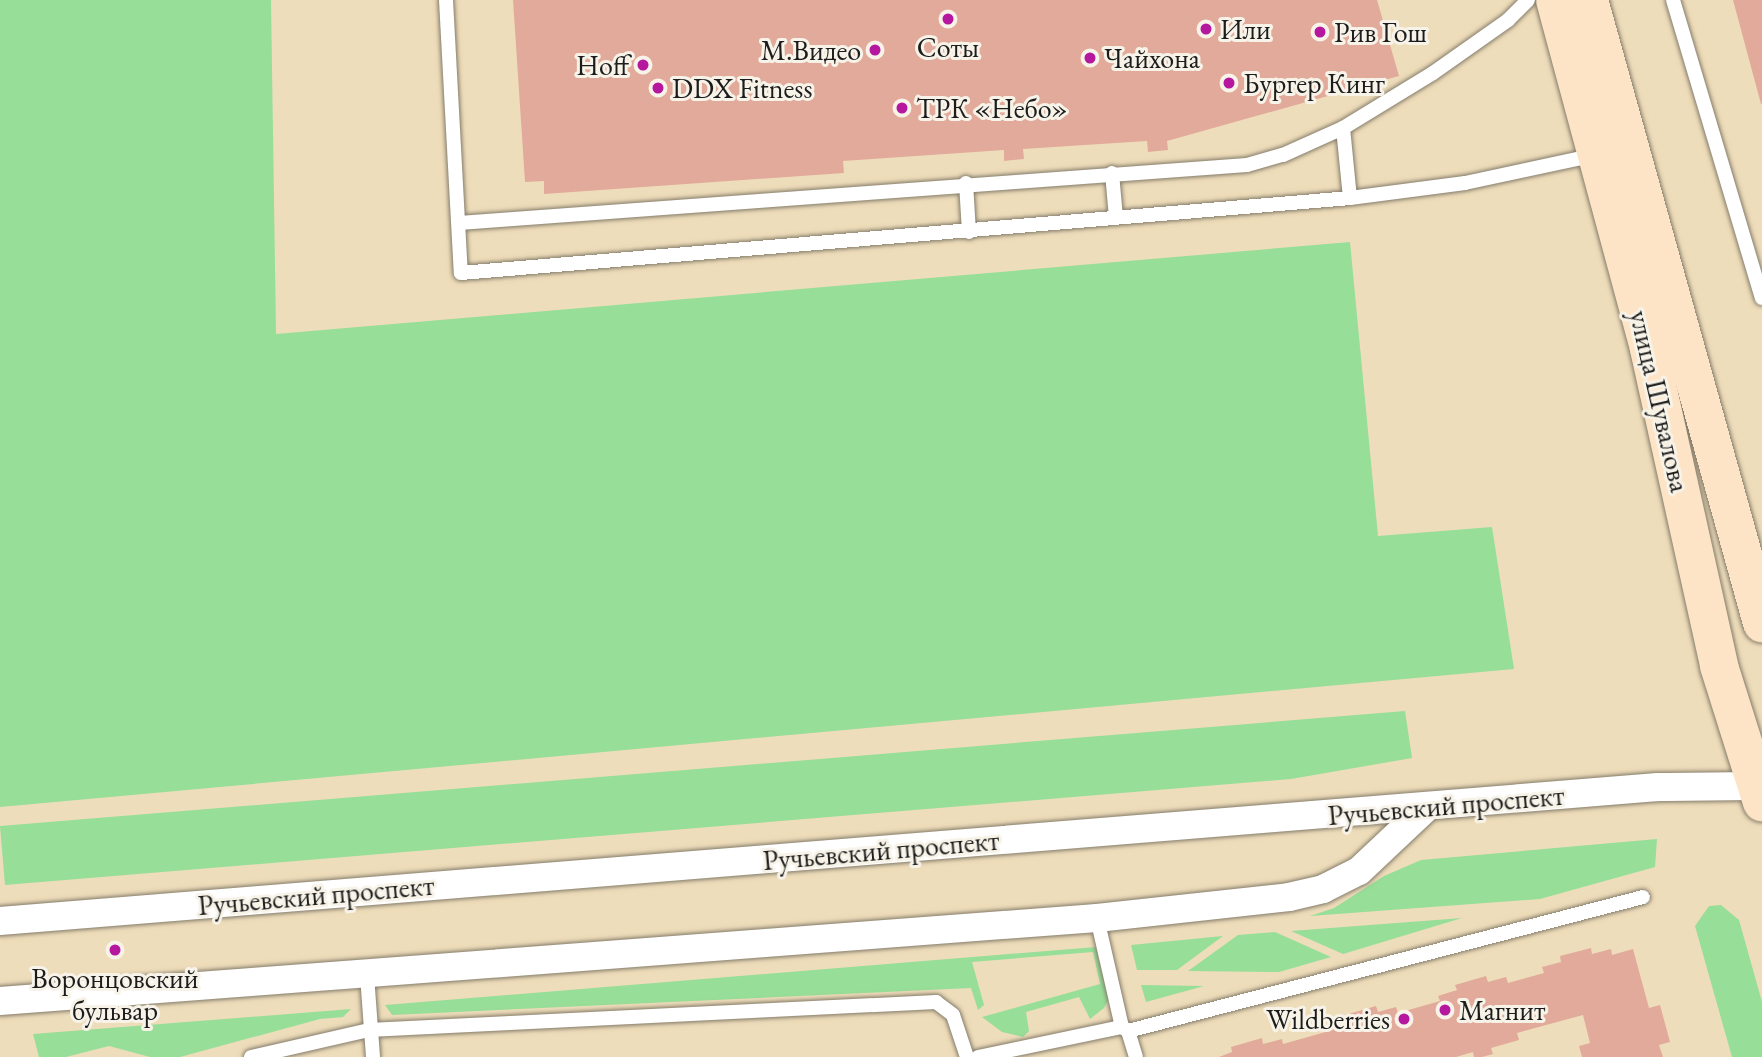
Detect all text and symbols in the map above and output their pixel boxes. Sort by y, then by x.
marker: Соты [940,11,956,27]
place label: Или [1220,12,1271,46]
place label: Рив Гош [1334,15,1427,49]
marker: Или [1198,21,1214,37]
marker: Рив Гош [1312,24,1328,40]
place label: Соты [917,30,979,64]
place label: М.Видео [761,33,861,67]
place label: Чайхона [1104,41,1200,75]
marker: М.Видео [867,42,883,58]
place label: Hoff [576,48,629,82]
marker: Чайхона [1082,50,1098,66]
marker: Hoff [635,57,651,73]
place label: Бургер Кинг [1243,66,1385,100]
place label: DDX Fitness [672,71,812,105]
marker: Бургер Кинг [1221,75,1237,91]
marker: DDX Fitness [650,80,666,96]
place label: ТРК «Небо» [916,91,1068,125]
marker: ТРК «Небо» [894,100,910,116]
street label: улица Шувалова [1623,307,1697,495]
street label: Ручьевский проспект [1326,778,1566,832]
street label: Ручьевский проспект [761,823,1001,877]
street label: Ручьевский проспект [196,868,436,922]
marker: Воронцовский бульвар [107,942,123,958]
place label: Воронцовский бульвар [31,961,199,1027]
place label: Магнит [1459,993,1546,1027]
place label: Wildberries [1266,1002,1390,1036]
marker: Магнит [1437,1002,1453,1018]
marker: Wildberries [1396,1011,1412,1027]

